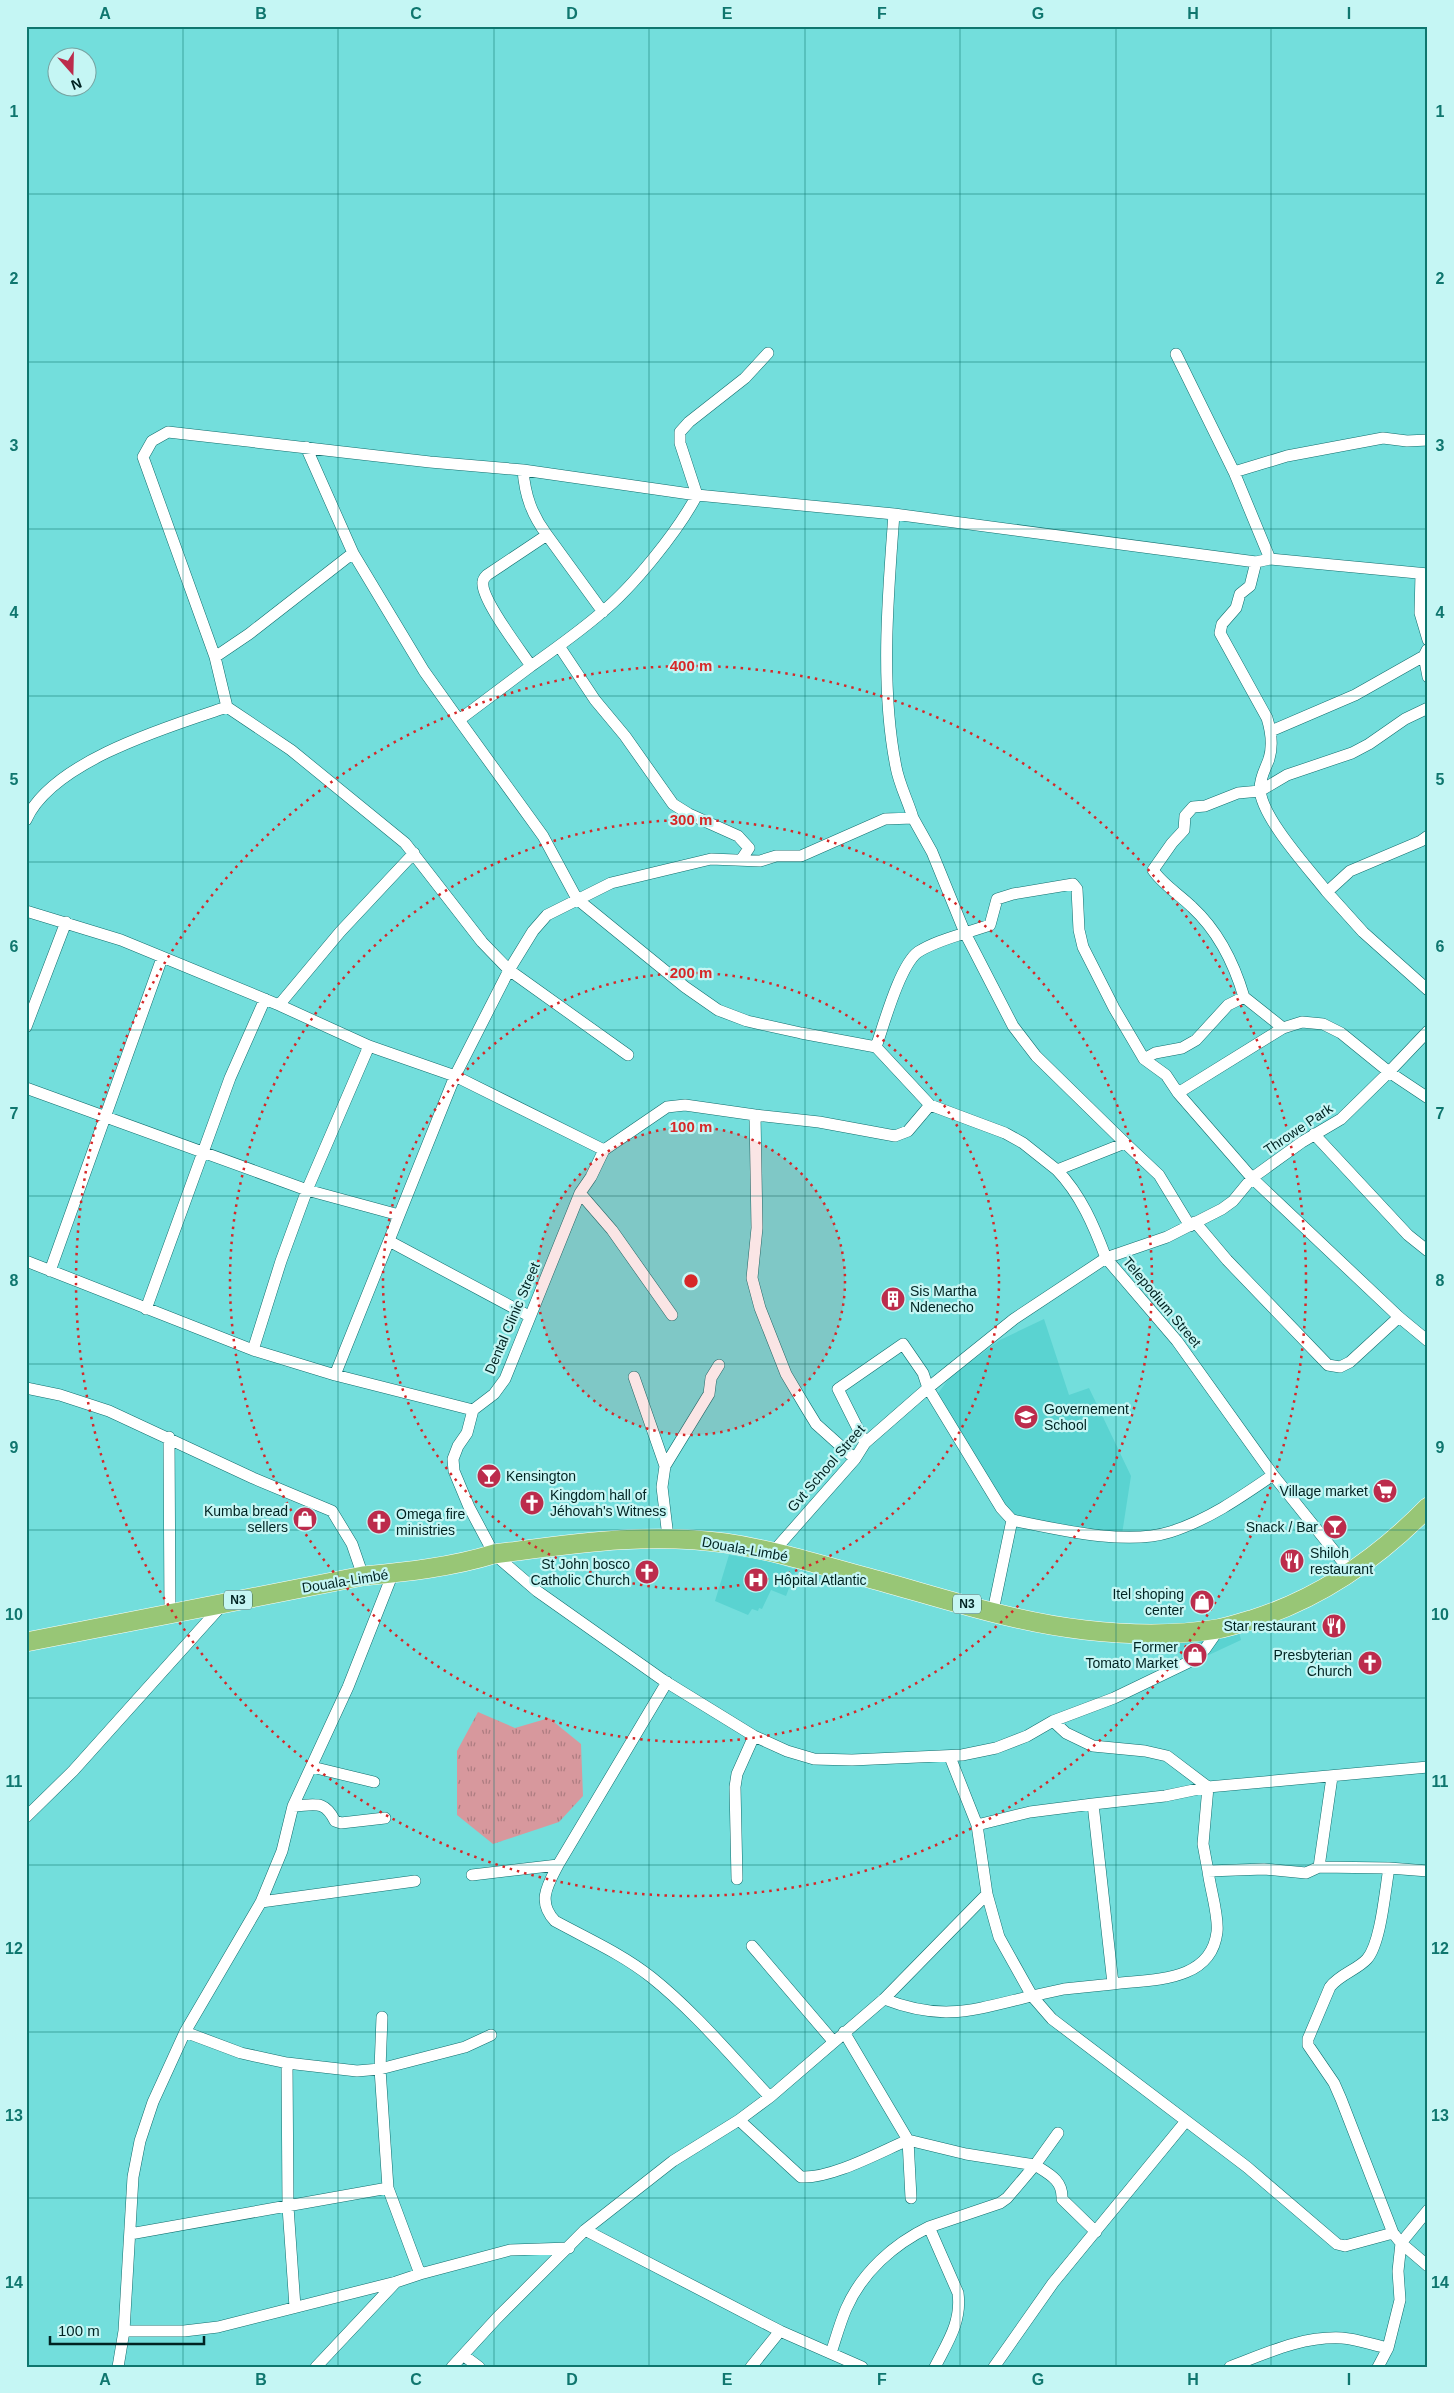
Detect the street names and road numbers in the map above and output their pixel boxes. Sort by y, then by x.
street label: Throwe Park [1261,1100,1336,1158]
street label: Telepodium Street [1120,1254,1204,1350]
street label: Dental Clinic Street [481,1260,543,1376]
street label: Gvt School Street [784,1421,868,1515]
street label: Douala-Limbé [701,1534,790,1564]
street label: Douala-Limbé [301,1566,389,1596]
road number: N3 [224,1590,252,1610]
road number: N3 [953,1595,981,1614]

